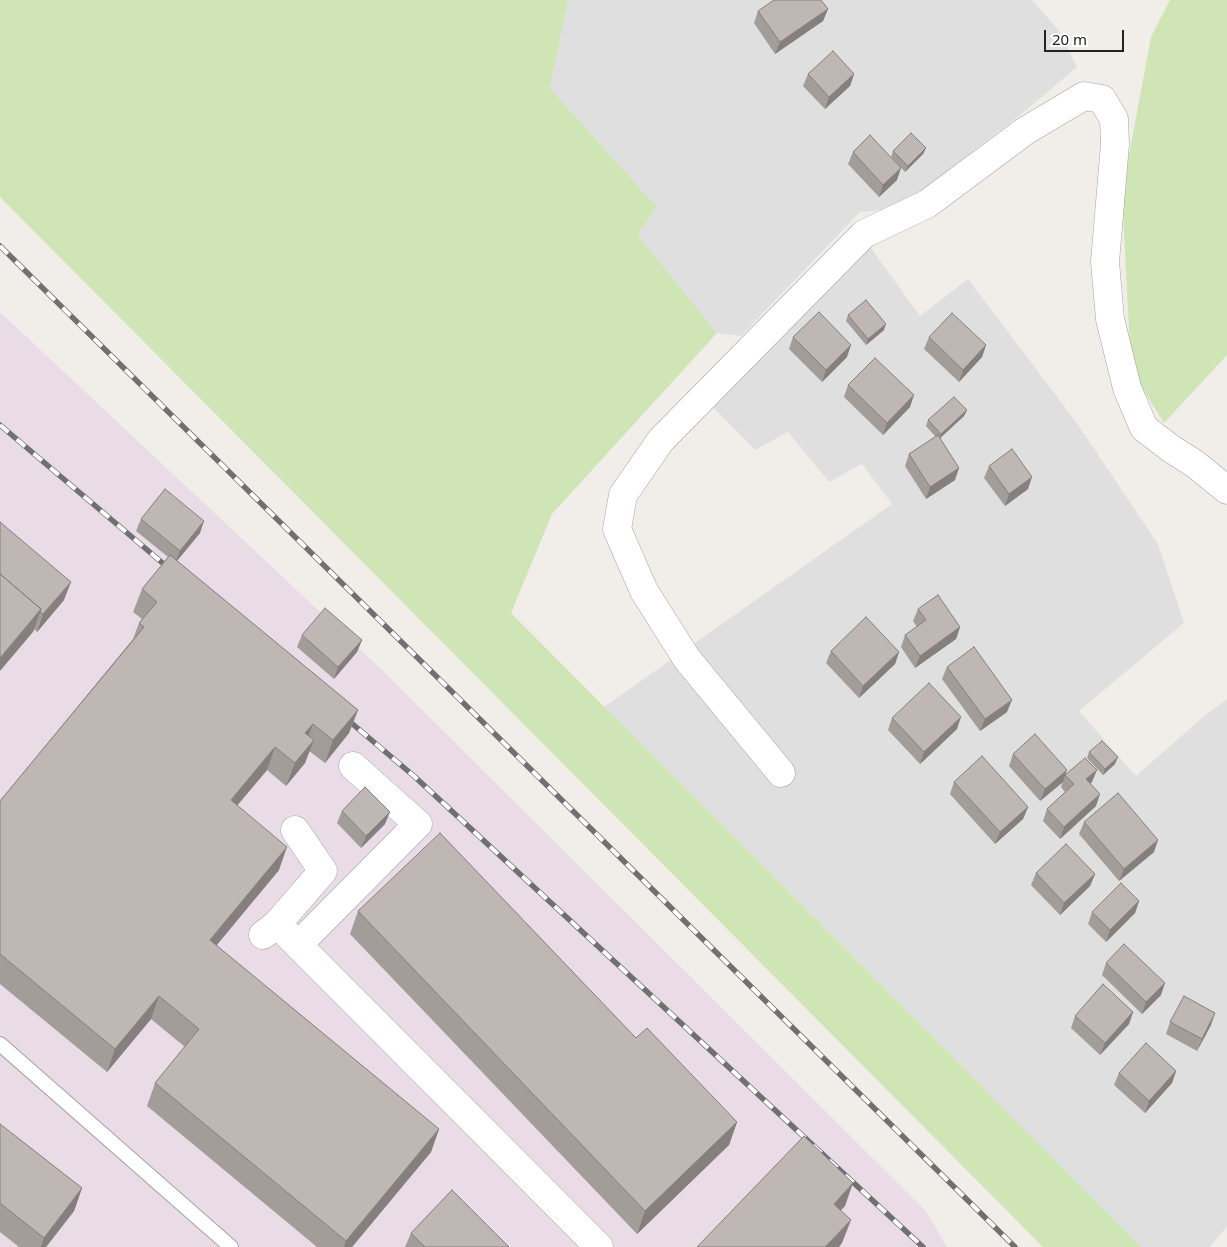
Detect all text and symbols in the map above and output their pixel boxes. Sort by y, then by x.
scale bar [1047,20,1127,52]
text: 20 m [1052,29,1087,49]

